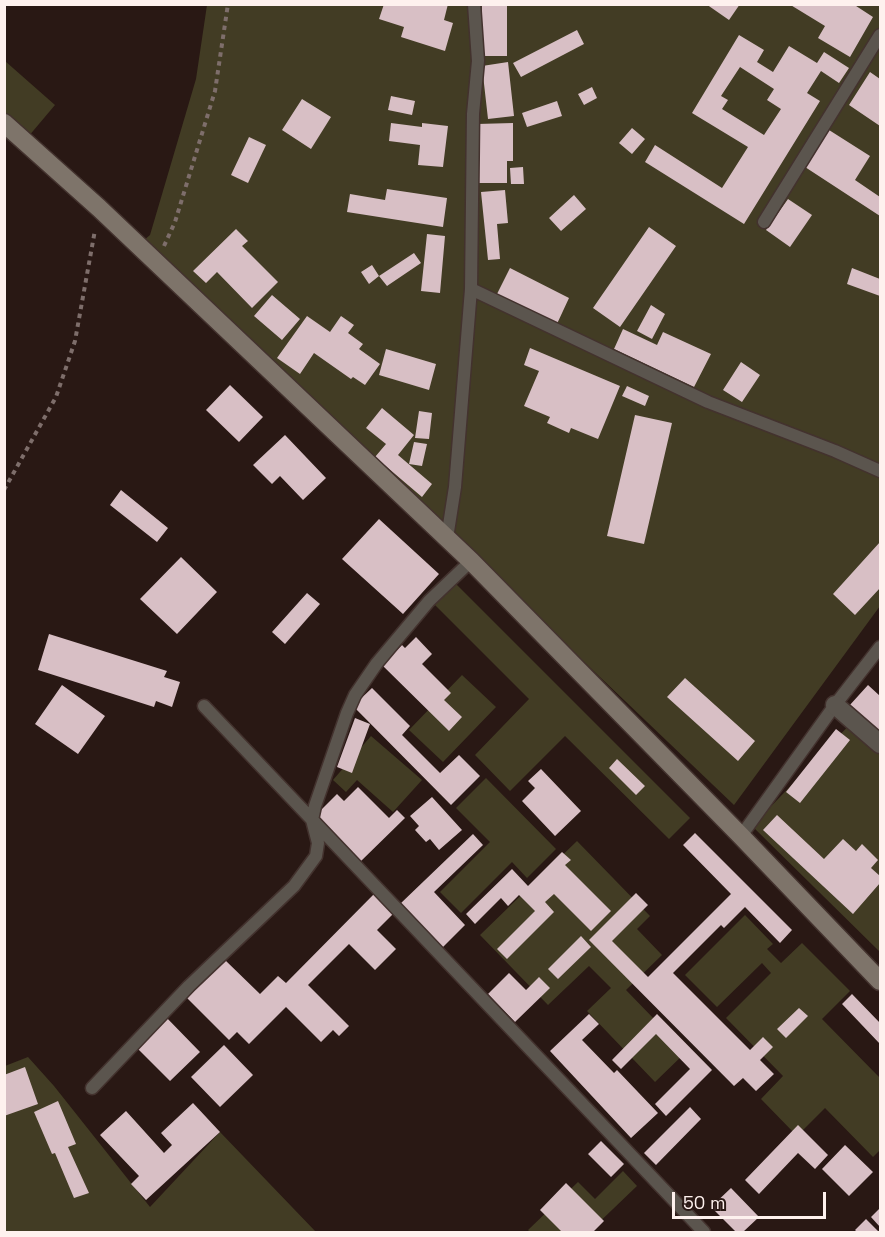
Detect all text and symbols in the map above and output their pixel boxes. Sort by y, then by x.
scale bar [675,1180,830,1218]
text: 50 m [683,1191,725,1214]

